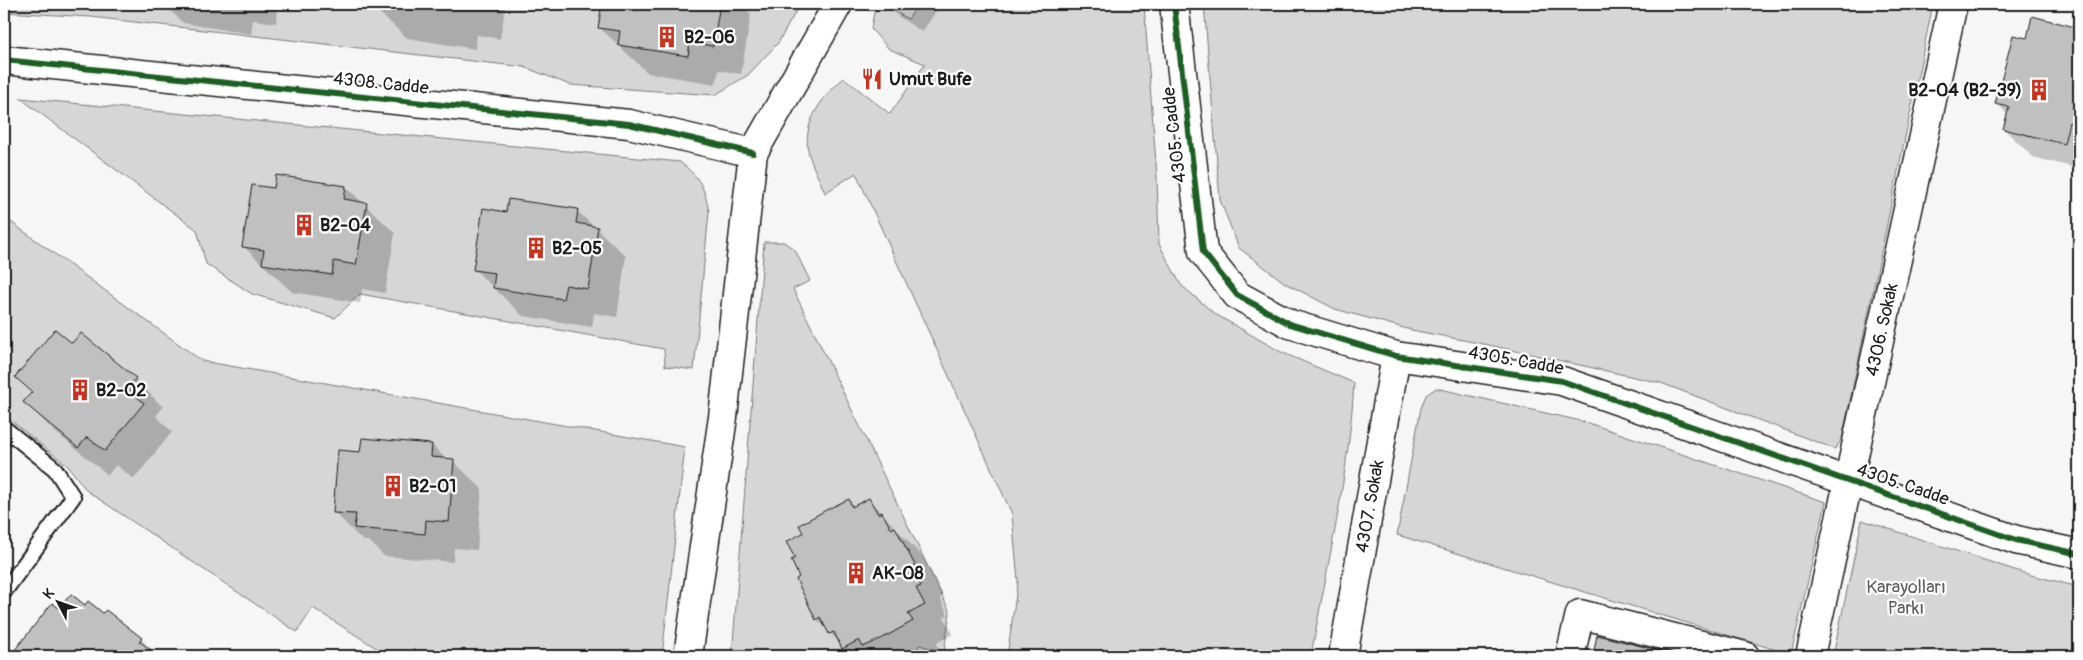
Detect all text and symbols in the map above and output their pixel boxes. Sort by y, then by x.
building icon: B2-06 [654,24,680,50]
place label: B2-06 [684,26,735,49]
restaurant icon: Umut Bufe [859,66,885,92]
street label: 4308. Cadde [332,67,430,100]
place label: Umut Bufe [889,68,973,91]
building icon: B2-04 (B2-39) [2026,77,2052,103]
place label: B2-04 (B2-39) [1908,79,2022,102]
street label: 4305. Cadde [1157,86,1192,184]
building icon: B2-04 [291,212,317,238]
place label: B2-04 [320,214,371,237]
building icon: B2-05 [523,235,549,261]
place label: B2-05 [552,237,602,260]
street label: 4306. Sokak [1861,281,1904,379]
street label: 4305. Cadde [1466,341,1566,380]
building icon: B2-02 [67,377,93,403]
place label: B2-02 [96,379,146,402]
street label: 4307. Sokak [1350,458,1390,555]
street label: 4305. Cadde [1853,458,1952,511]
building icon: B2-01 [380,473,406,499]
place label: B2-01 [409,475,456,498]
building icon: AK-08 [843,560,869,586]
place label: AK-08 [872,562,924,585]
park label: Karayolları Parkı [1866,576,1946,620]
north arrow [32,578,82,628]
text: K [39,585,58,603]

